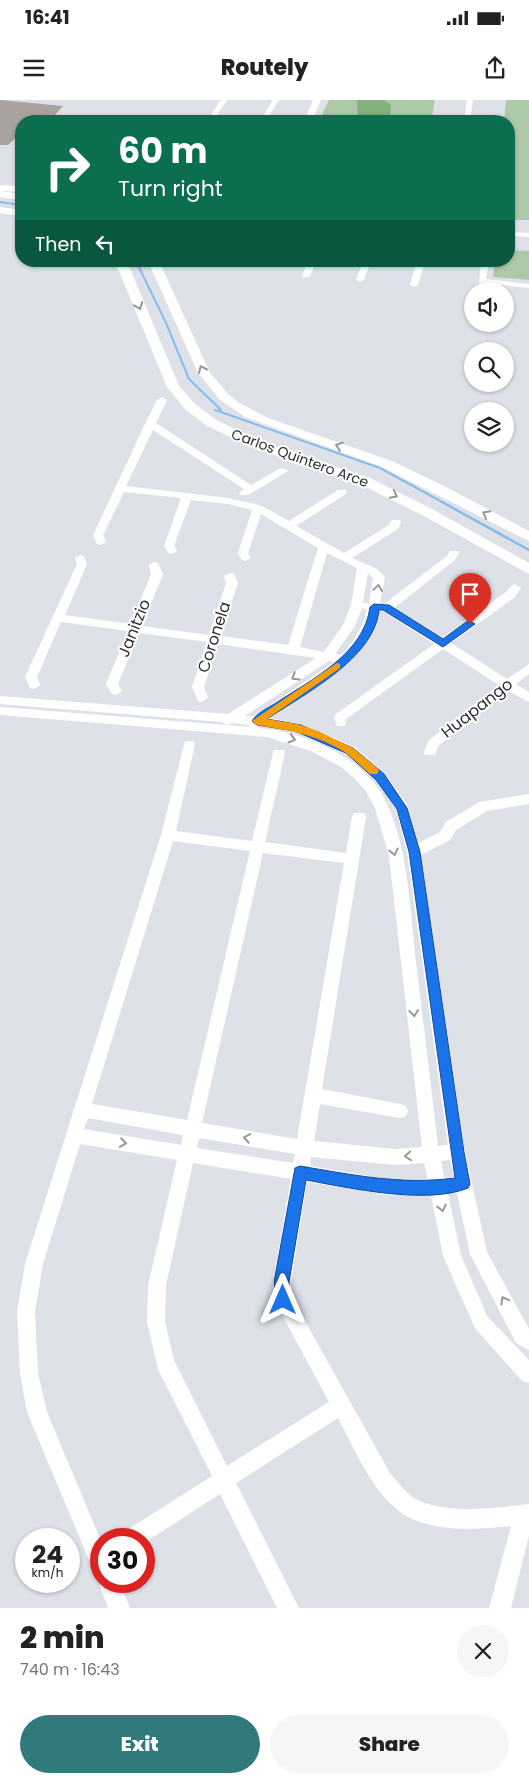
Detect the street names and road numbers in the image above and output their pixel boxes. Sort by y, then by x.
street label: Carlos Quintero Arce [229,424,372,492]
street label: Janitzio [112,596,156,660]
street label: Coronela [192,598,236,676]
street label: Huapango [436,673,518,743]

